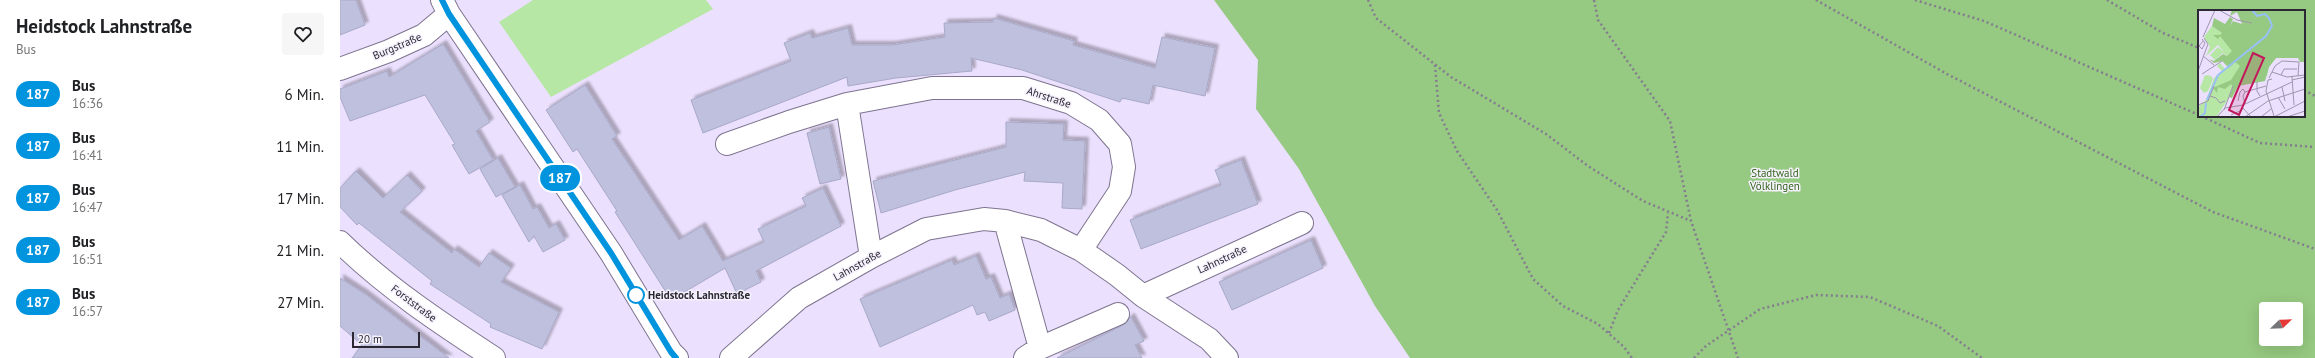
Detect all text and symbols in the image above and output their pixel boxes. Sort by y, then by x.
inset map [2198,10,2305,117]
button: heart [282,13,324,55]
text: Heidstock Lahnstraße [16,14,192,38]
street label: Burgstraße [370,29,424,63]
text: Bus [16,41,36,58]
text: Bus [72,76,95,95]
street label: Ahrstraße [1025,83,1073,111]
text: 187 [26,85,50,103]
text: 6 Min. [285,85,324,104]
text: 16:36 [72,95,103,112]
text: Bus [72,128,95,147]
text: 187 [26,137,50,155]
text: 11 Min. [276,137,324,156]
text: 16:41 [72,147,103,164]
line badge: 187 [537,165,583,191]
park label: Stadtwald Völklingen [1749,166,1800,193]
text: 187 [548,169,572,187]
text: Bus [72,180,95,199]
text: 187 [26,189,50,207]
text: 17 Min. [277,189,324,208]
text: 16:47 [72,199,103,216]
text: Bus [72,232,95,251]
text: 187 [26,241,50,259]
text: 21 Min. [276,241,324,260]
street label: Lahnstraße [1195,241,1249,276]
street label: Lahnstraße [831,246,884,284]
text: 16:51 [72,251,103,268]
street label: Forststraße [388,281,440,325]
text: Bus [72,284,95,303]
marker: Heidstock Lahnstraße [627,286,645,304]
place label: Heidstock Lahnstraße [648,288,750,302]
text: 187 [26,293,50,311]
text: 27 Min. [277,293,324,312]
north arrow [2259,302,2303,346]
map controls [2259,302,2303,346]
text: 16:57 [72,303,103,320]
scale bar [352,330,420,349]
text: 20 m [358,332,382,346]

